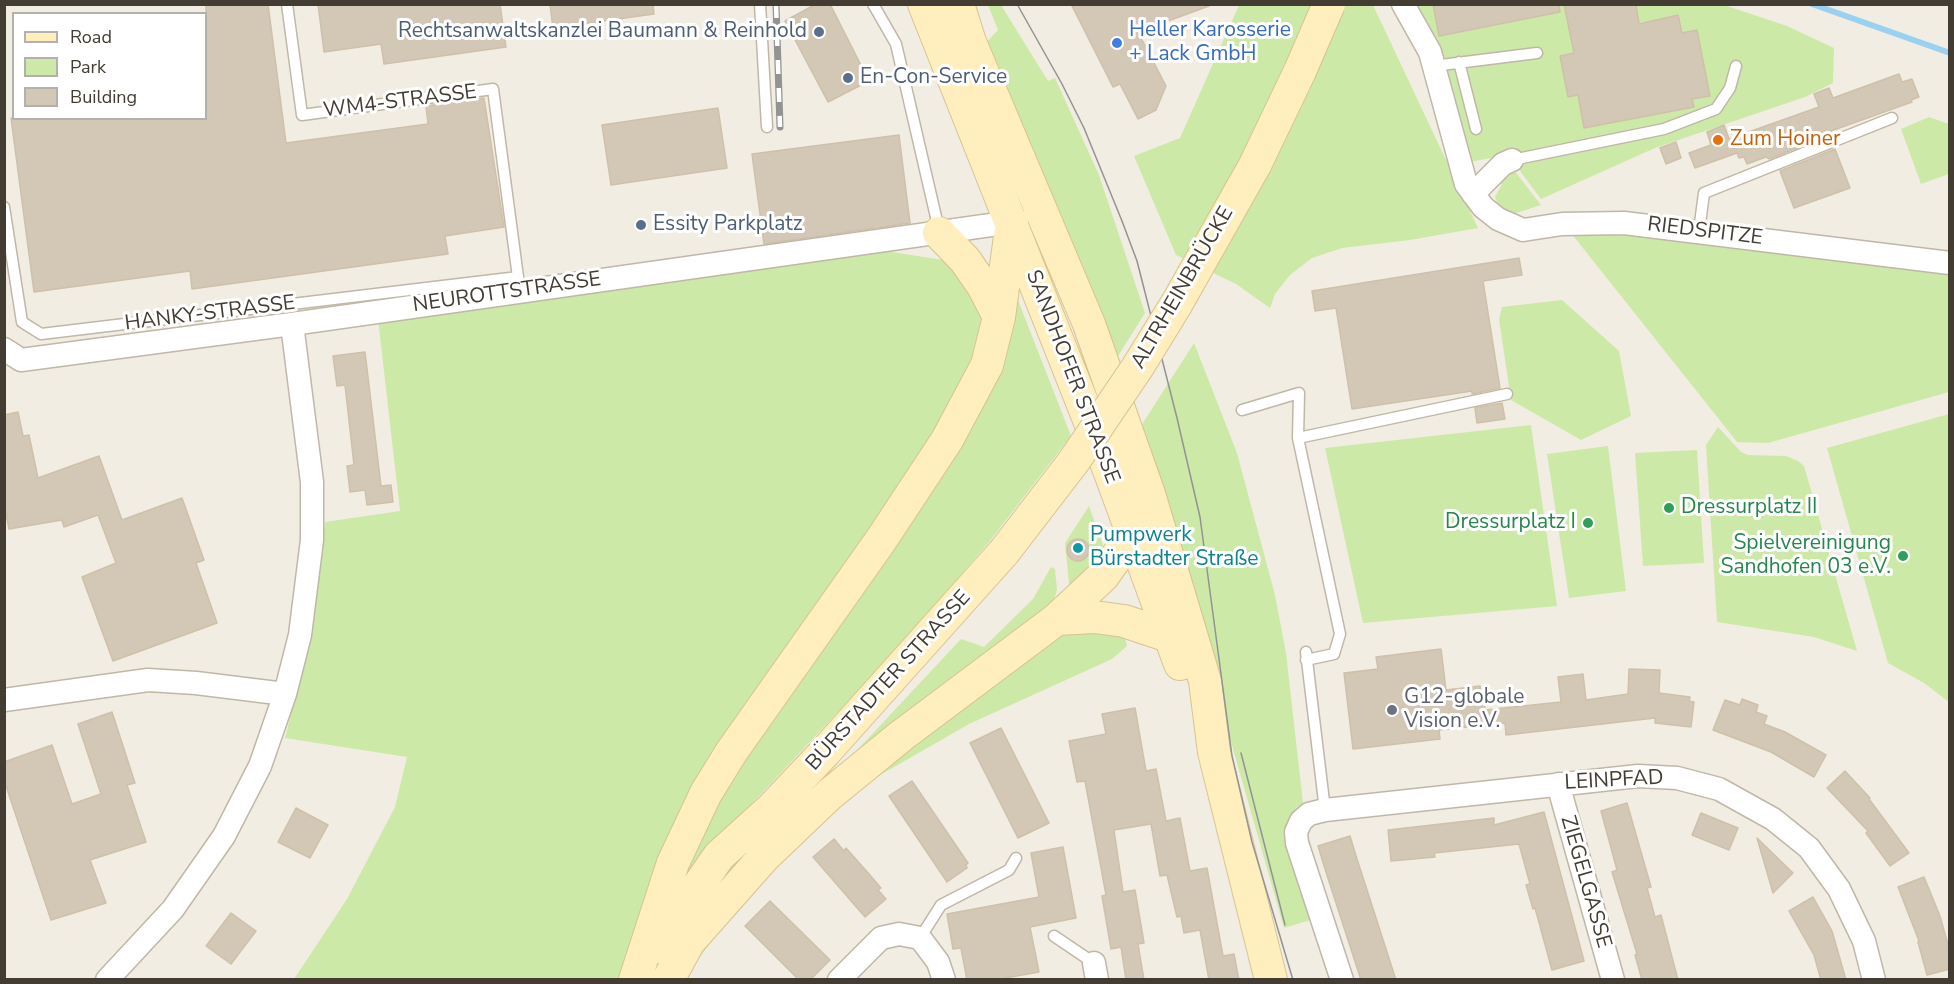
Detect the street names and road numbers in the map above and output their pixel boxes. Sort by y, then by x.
street label: WM4-STRASSE [322,80,478,124]
street label: ALTRHEINBRÜCKE [1126,203,1240,373]
street label: RIEDSPITZE [1646,212,1764,252]
street label: NEUROTTSTRASSE [411,267,603,319]
street label: SANDHOFER STRASSE [1020,267,1124,487]
street label: HANKY-STRASSE [123,291,297,337]
street label: BÜRSTADTER STRASSE [801,586,977,776]
street label: LEINPFAD [1564,766,1664,796]
street label: ZIEGELGASSE [1554,813,1616,951]

